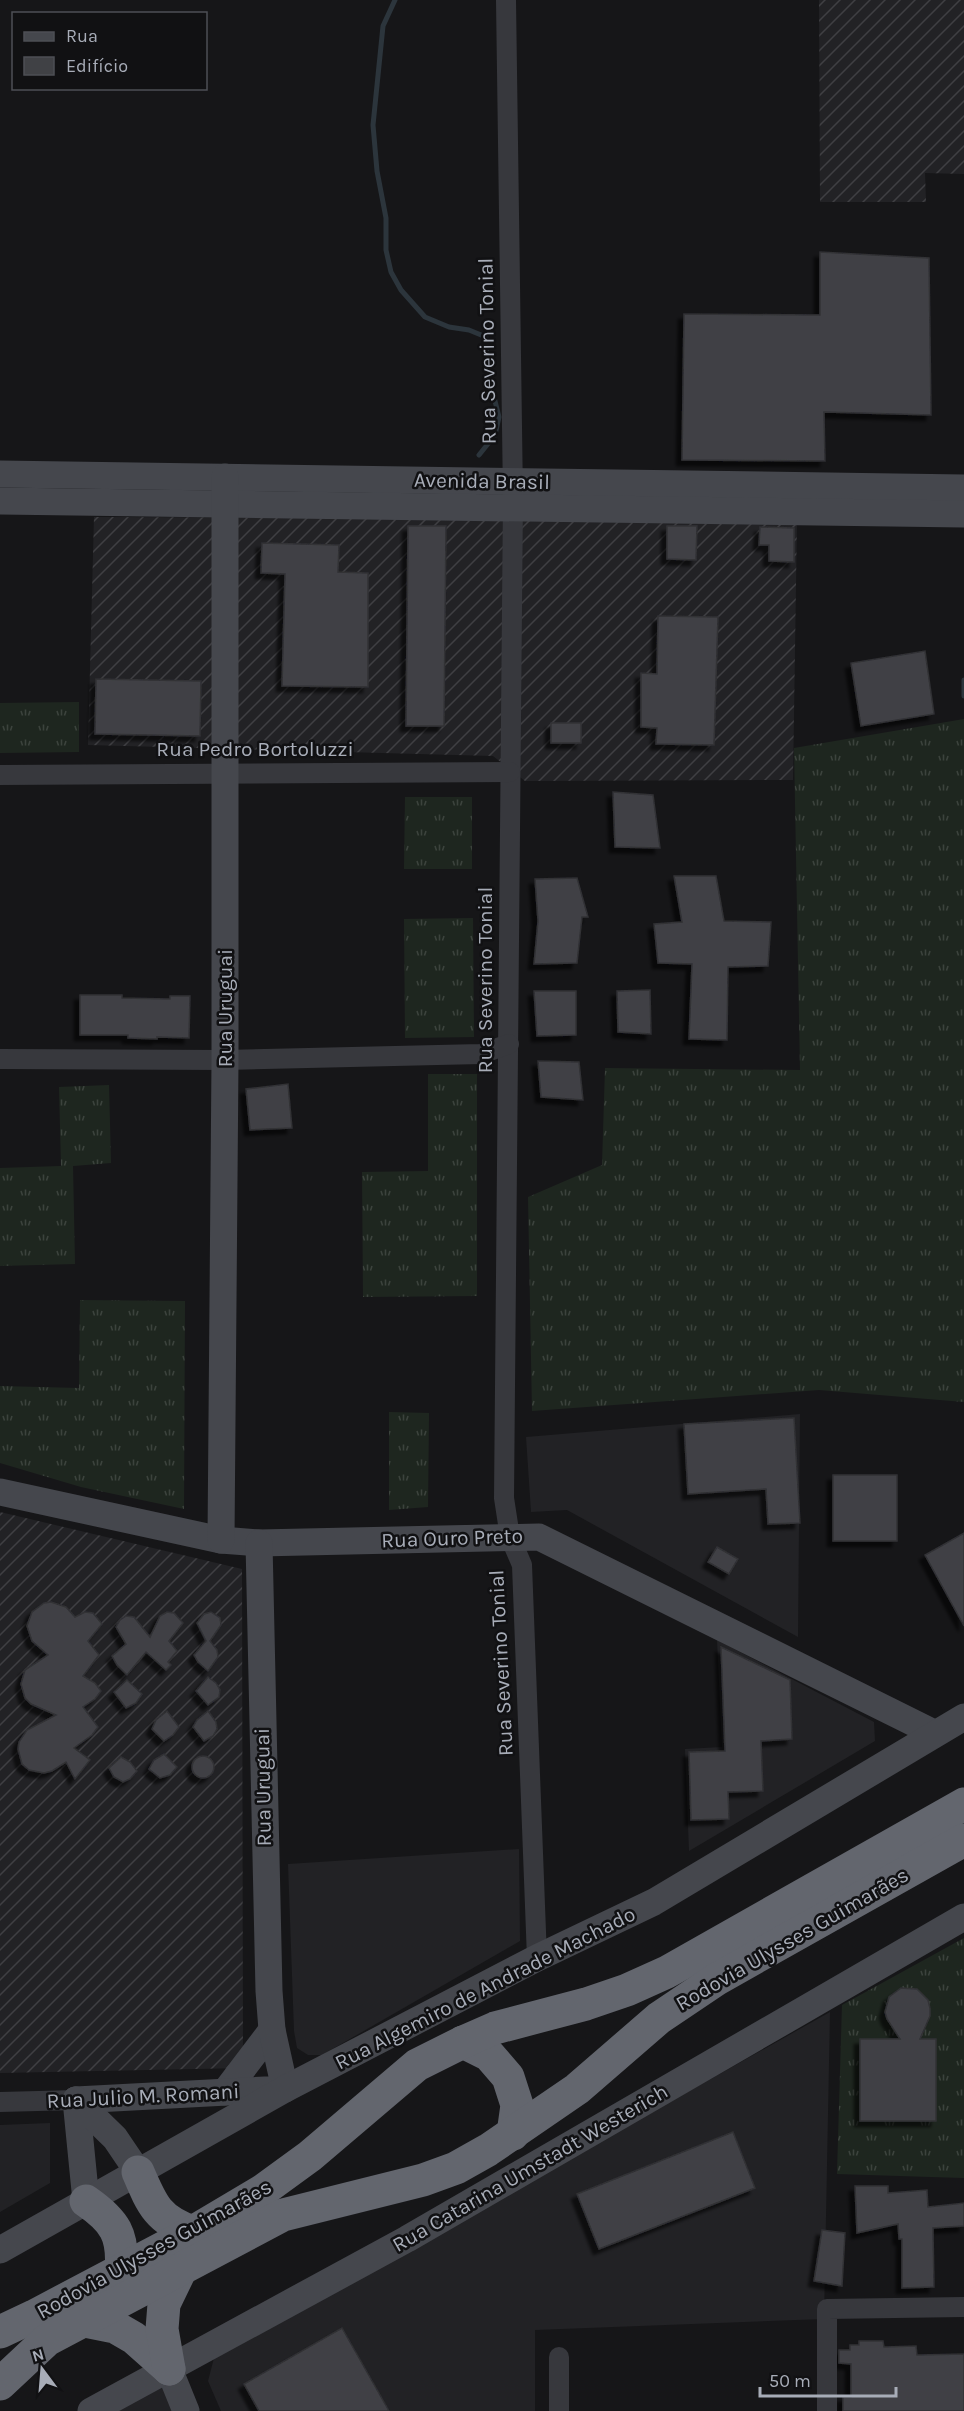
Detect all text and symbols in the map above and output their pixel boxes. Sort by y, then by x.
legend [12,12,207,90]
text: Rua [66,25,98,47]
text: Edifício [66,55,128,77]
street label: Rua Severino Tonial [473,257,501,445]
street label: Avenida Brasil [414,468,550,494]
street label: Rua Pedro Bortoluzzi [156,737,354,761]
street label: Rua Severino Tonial [473,887,497,1073]
street label: Rua Uruguai [213,949,237,1067]
street label: Rua Ouro Preto [381,1524,523,1552]
street label: Rua Severino Tonial [484,1569,518,1757]
street label: Rua Uruguai [250,1728,276,1846]
street label: Rodovia Ulysses Guimarães [671,1862,913,2016]
street label: Rua Algemiro de Andrade Machado [331,1902,639,2074]
street label: Rua Julio M. Romani [46,2079,240,2113]
street label: Rua Catarina Umstadt Westerich [388,2079,672,2257]
street label: Rodovia Ulysses Guimarães [32,2174,276,2324]
north arrow [12,2339,72,2399]
text: N [30,2344,46,2366]
scale bar [760,2360,896,2398]
text: 50 m [769,2370,811,2392]

